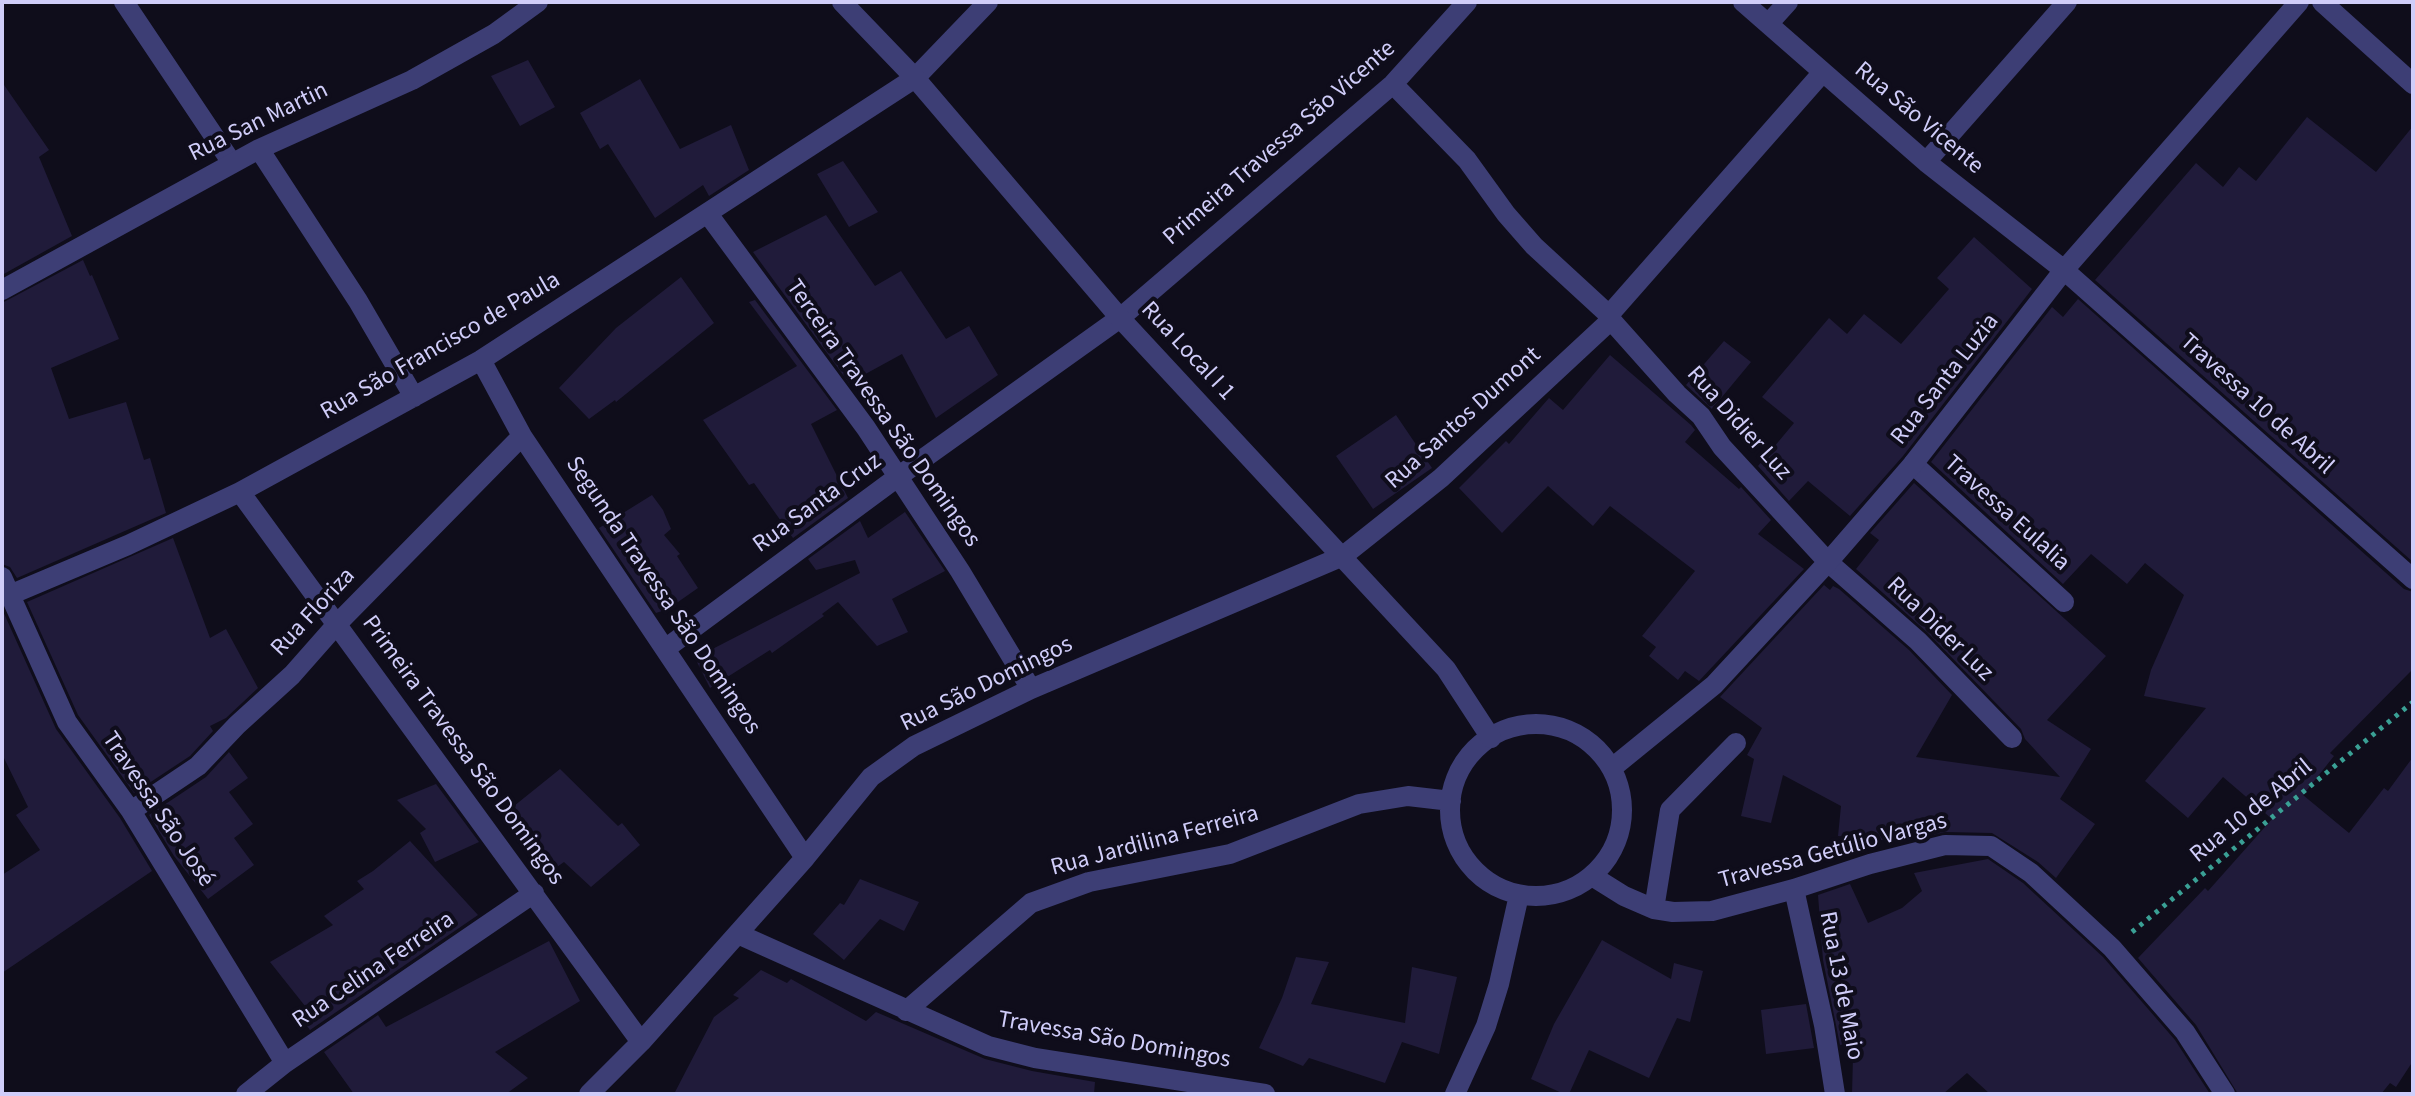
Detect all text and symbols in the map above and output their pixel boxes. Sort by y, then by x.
street label: Primeira Travessa São Vicente [1158,35,1402,253]
street label: Rua São Vicente [1848,57,1988,181]
street label: Rua San Martin [185,77,333,169]
street label: Rua São Francisco de Paula [316,267,566,427]
street label: Terceira Travessa São Domingos [778,275,986,553]
street label: Rua Local I 1 [1134,297,1240,407]
street label: Rua Santa Luzia [1886,309,2006,451]
street label: Travessa 10 de Abril [2173,328,2339,482]
street label: Rua Santos Dumont [1380,342,1548,496]
street label: Rua Didier Luz [1679,361,1797,487]
street label: Rua Santa Cruz [748,448,888,560]
street label: Travessa Eulalia [1937,450,2075,578]
street label: Segunda Travessa São Domingos [558,452,766,740]
street label: Rua Floriza [266,563,362,663]
street label: Rua Dider Luz [1880,572,1998,688]
street label: Primeira Travessa São Domingos [355,611,569,891]
street label: Rua São Domingos [896,631,1078,739]
street label: Travessa São José [95,727,219,893]
street label: Rua 10 de Abril [2185,754,2319,870]
street label: Rua Jardilina Ferreira [1048,800,1262,884]
street label: Travessa Getúlio Vargas [1716,808,1950,896]
street label: Rua Celina Ferreira [288,906,460,1036]
street label: Rua 13 de Maio [1811,909,1869,1063]
street label: Travessa São Domingos [995,1006,1233,1076]

